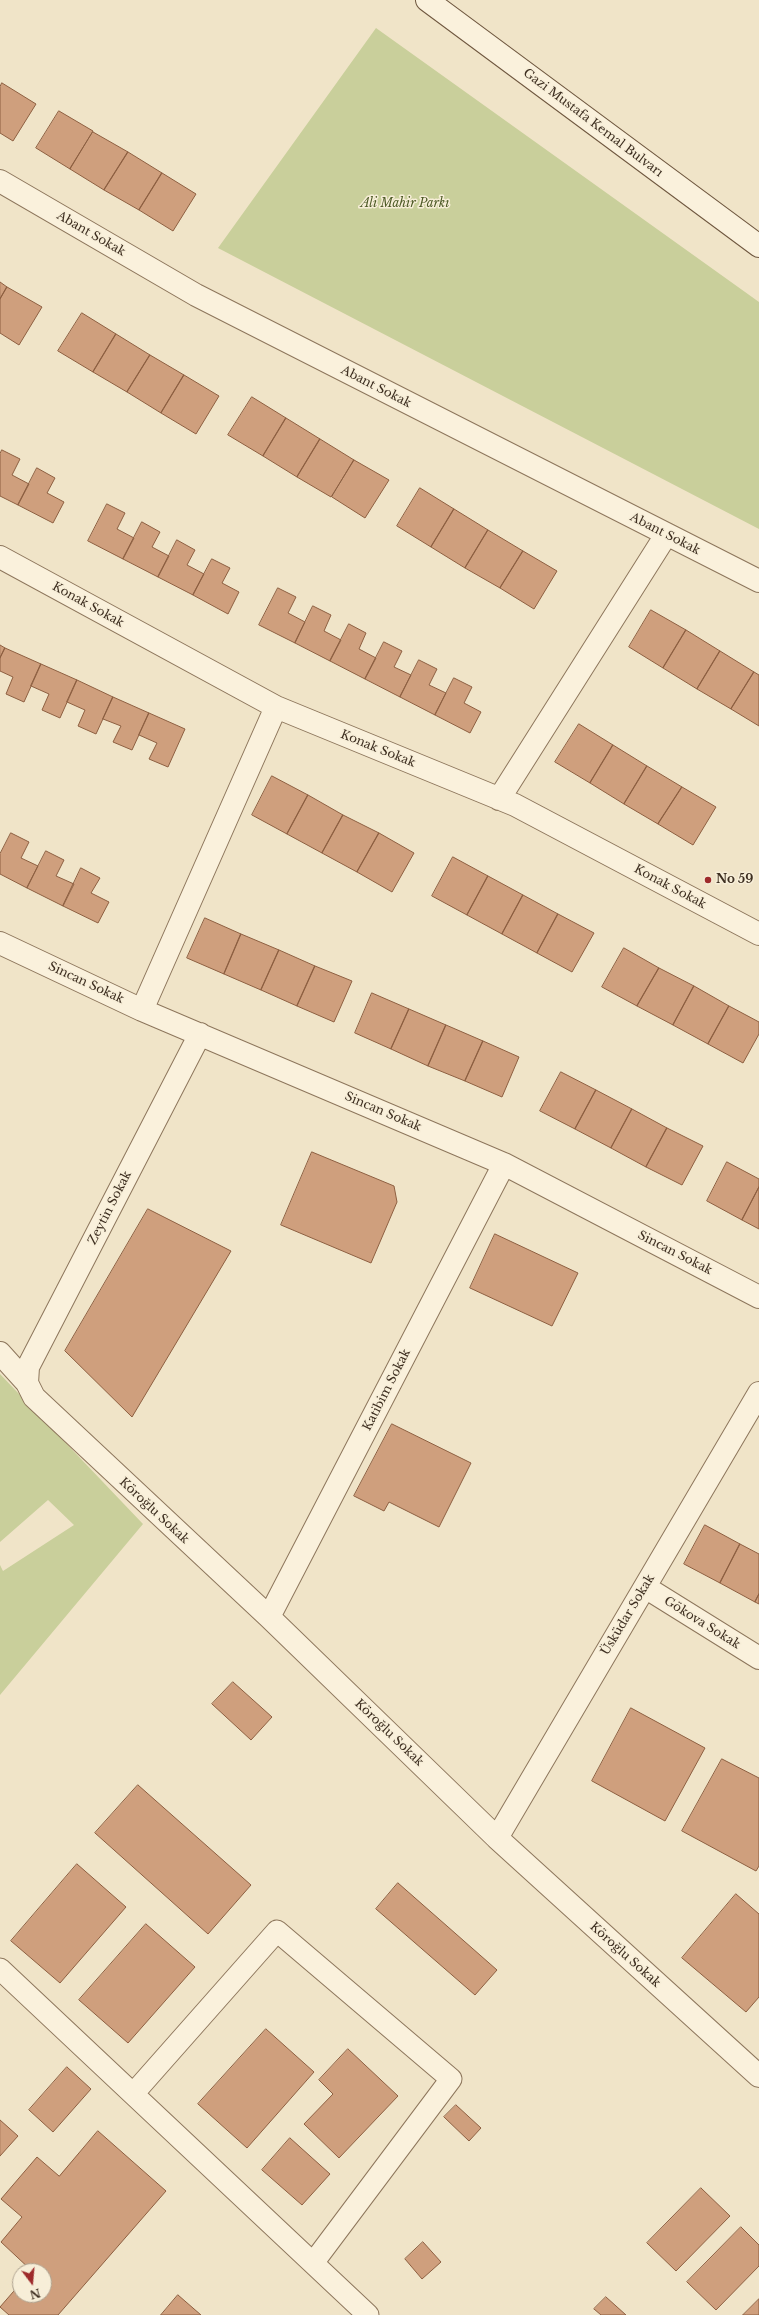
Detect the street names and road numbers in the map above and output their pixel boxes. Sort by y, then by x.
street label: Gazi Mustafa Kemal Bulvarı [520,66,666,180]
street label: Abant Sokak [54,209,128,259]
street label: Abant Sokak [338,363,414,411]
street label: Abant Sokak [627,510,703,558]
street label: Konak Sokak [50,579,126,631]
street label: Konak Sokak [338,727,418,771]
street label: Konak Sokak [631,862,709,912]
street label: Sincan Sokak [46,959,126,1007]
street label: Sincan Sokak [342,1089,424,1135]
street label: Zeytin Sokak [85,1169,135,1247]
street label: Sincan Sokak [635,1228,715,1278]
street label: Katibim Sokak [360,1347,414,1433]
street label: Köroğlu Sokak [116,1475,192,1547]
street label: Üsküdar Sokak [598,1572,658,1658]
street label: Gökova Sokak [661,1594,743,1652]
street label: Köroğlu Sokak [352,1697,426,1769]
street label: Köroğlu Sokak [587,1920,663,1990]

